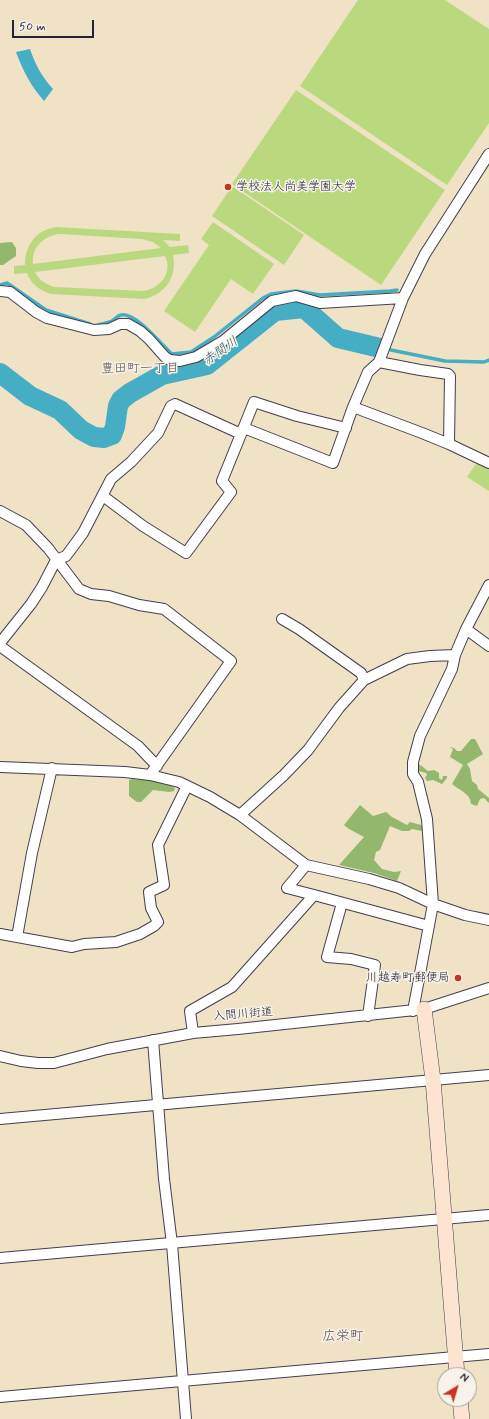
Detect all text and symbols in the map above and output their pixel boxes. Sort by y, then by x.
scale bar [14,12,96,38]
text: 50 m [19,19,46,35]
place label: 学校法人尚美学園大学 [236,180,356,194]
marker: 学校法人尚美学園大学 [223,182,233,192]
water label: 赤間川 [201,334,241,370]
district label: 豊田町一丁目 [101,361,179,377]
place label: 川越寿町郵便局 [366,971,450,985]
marker: 川越寿町郵便局 [453,973,463,983]
street label: 入間川街道 [212,1005,274,1025]
district label: 広栄町 [322,1329,364,1345]
north arrow [437,1367,477,1407]
text: N [457,1371,471,1386]

